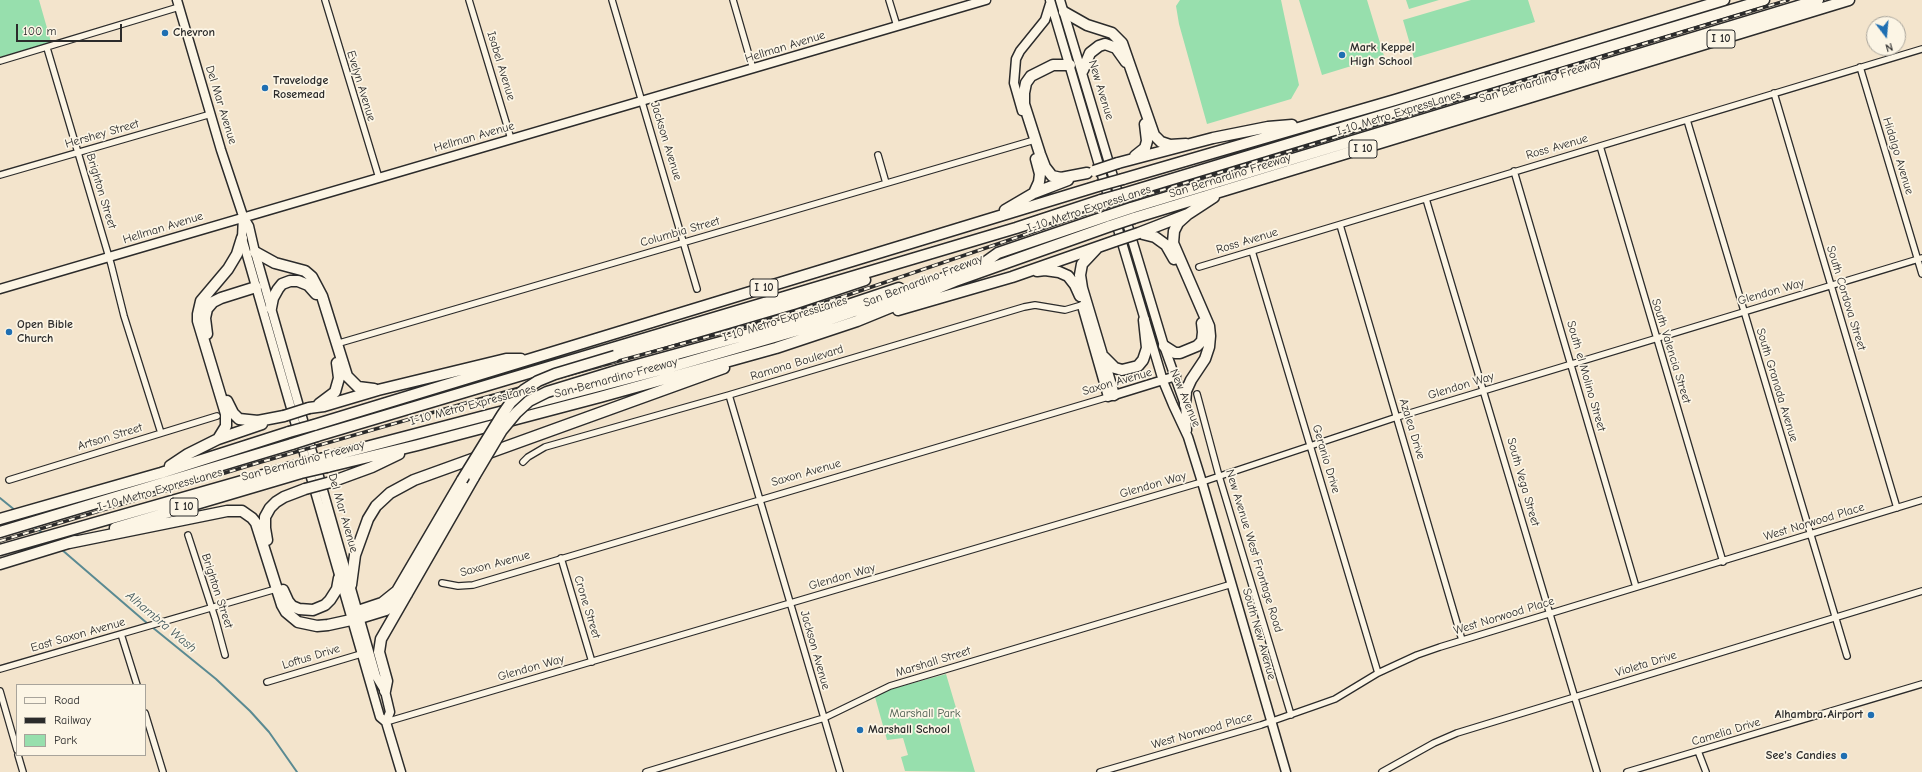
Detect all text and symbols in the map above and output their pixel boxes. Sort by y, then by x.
scale bar [18,16,124,42]
north arrow [1866,16,1906,56]
text: 100 m [23,24,56,38]
place label: Chevron [173,26,215,40]
marker: Chevron [160,28,170,38]
street label: Hellman Avenue [743,28,827,66]
street label: Isabel Avenue [484,30,518,102]
road number: I 10 [1707,30,1735,48]
text: N [1884,40,1894,54]
place label: Mark Keppel High School [1350,41,1415,69]
street label: Evelyn Avenue [343,49,379,123]
marker: Mark Keppel High School [1337,50,1347,60]
street label: San Bernardino Freeway [1477,56,1603,106]
street label: New Avenue [1085,58,1117,122]
street label: Del Mar Avenue [202,64,240,146]
place label: Travelodge Rosemead [273,74,328,102]
marker: Travelodge Rosemead [260,83,270,93]
street label: I-10 Metro ExpressLanes [1335,87,1463,139]
street label: Jackson Avenue [647,100,685,182]
street label: Hidalgo Avenue [1879,116,1917,196]
street label: Hershey Street [63,117,141,151]
street label: Hellman Avenue [432,119,516,155]
street label: Ross Avenue [1524,131,1590,163]
road number: I 10 [1349,140,1377,158]
street label: San Bernardino Freeway [1167,151,1293,201]
street label: Brighton Street [83,152,119,230]
street label: I-10 Metro ExpressLanes [1025,182,1153,236]
street label: Hellman Avenue [121,209,205,247]
street label: Columbia Street [639,214,721,250]
street label: Ross Avenue [1214,225,1280,257]
street label: South Cordova Street [1823,244,1869,352]
street label: San Bernardino Freeway [861,252,985,310]
street label: Glendon Way [1736,276,1806,308]
road number: I 10 [750,279,778,297]
street label: I-10 Metro ExpressLanes [721,293,849,345]
street label: South Valencia Street [1648,297,1694,405]
place label: Open Bible Church [17,318,73,346]
street label: South el Molino Street [1563,319,1609,433]
street label: South Granada Avenue [1753,326,1801,444]
marker: Open Bible Church [4,327,14,337]
street label: Ramona Boulevard [749,342,845,384]
street label: San Bernardino Freeway [553,355,679,401]
street label: Saxon Avenue [1081,365,1153,399]
street label: New Avenue [1166,367,1204,429]
street label: Glendon Way [1426,369,1496,403]
street label: I-10 Metro ExpressLanes [409,381,537,429]
street label: Azalea Drive [1396,397,1428,461]
street label: Artson Street [76,420,144,454]
street label: Geranio Drive [1309,423,1343,495]
street label: South Vega Street [1503,436,1543,528]
street label: San Bernardino Freeway [240,438,366,484]
street label: Saxon Avenue [770,456,842,490]
street label: I-10 Metro ExpressLanes [96,465,224,515]
street label: New Avenue West Frontage Road [1222,468,1286,634]
street label: Glendon Way [1118,469,1188,501]
street label: Del Mar Avenue [325,472,361,554]
road number: I 10 [170,498,198,516]
street label: West Norwood Place [1762,500,1866,544]
street label: Saxon Avenue [458,548,532,580]
street label: Brighton Street [198,552,236,630]
street label: Glendon Way [807,561,877,593]
street label: Crone Street [571,574,603,640]
street label: South New Avenue [1239,587,1279,681]
water label: Alhambra Wash [122,588,200,656]
street label: West Norwood Place [1452,594,1556,638]
street label: Jackson Avenue [797,609,833,691]
street label: East Saxon Avenue [29,615,127,655]
street label: Loftus Drive [280,641,342,673]
street label: Marshall Street [894,644,972,680]
street label: Violeta Drive [1614,648,1678,680]
street label: Glendon Way [496,652,566,684]
legend [16,684,146,756]
text: Road [54,693,80,707]
park label: Marshall Park [890,707,960,721]
place label: Alhambra Airport [1775,708,1863,722]
street label: West Norwood Place [1150,710,1254,752]
marker: Alhambra Airport [1866,710,1876,720]
text: Railway [54,713,91,727]
street label: Camelia Drive [1690,715,1762,749]
place label: Marshall School [868,723,950,737]
marker: Marshall School [855,725,865,735]
text: Park [54,733,77,747]
place label: See's Candies [1766,749,1836,763]
marker: See's Candies [1839,751,1849,761]

